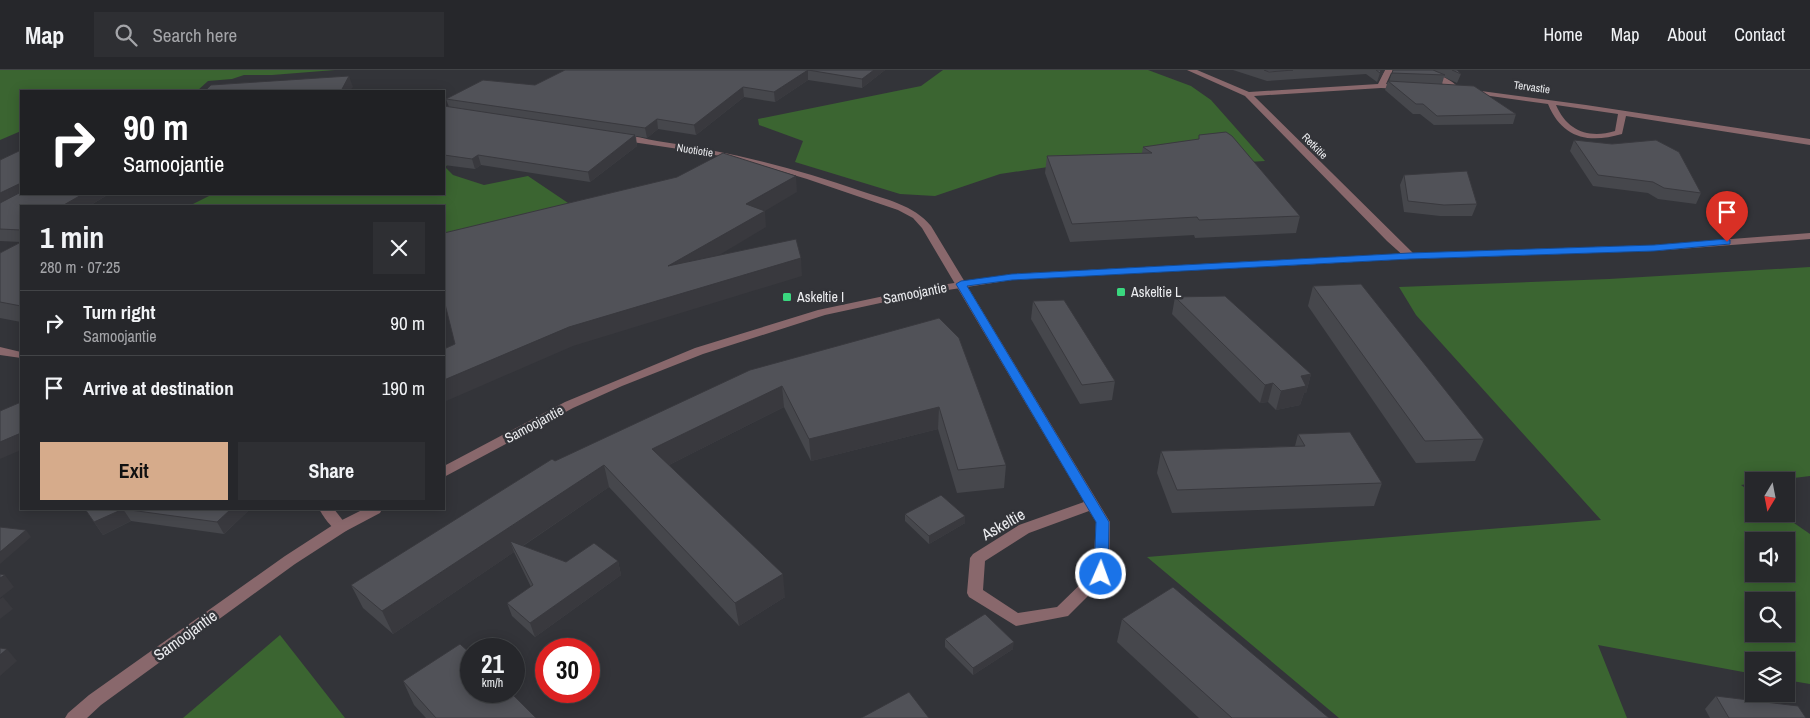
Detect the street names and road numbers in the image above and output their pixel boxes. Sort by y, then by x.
street label: Tervastie [1513,78,1551,96]
street label: Retkitie [1299,130,1331,162]
street label: Nuotiotie [676,140,714,160]
street label: Samoojantie [882,278,948,308]
street label: Samoojantie [501,401,567,447]
street label: Askeltie [976,503,1029,546]
street label: Samoojantie [149,604,221,666]

